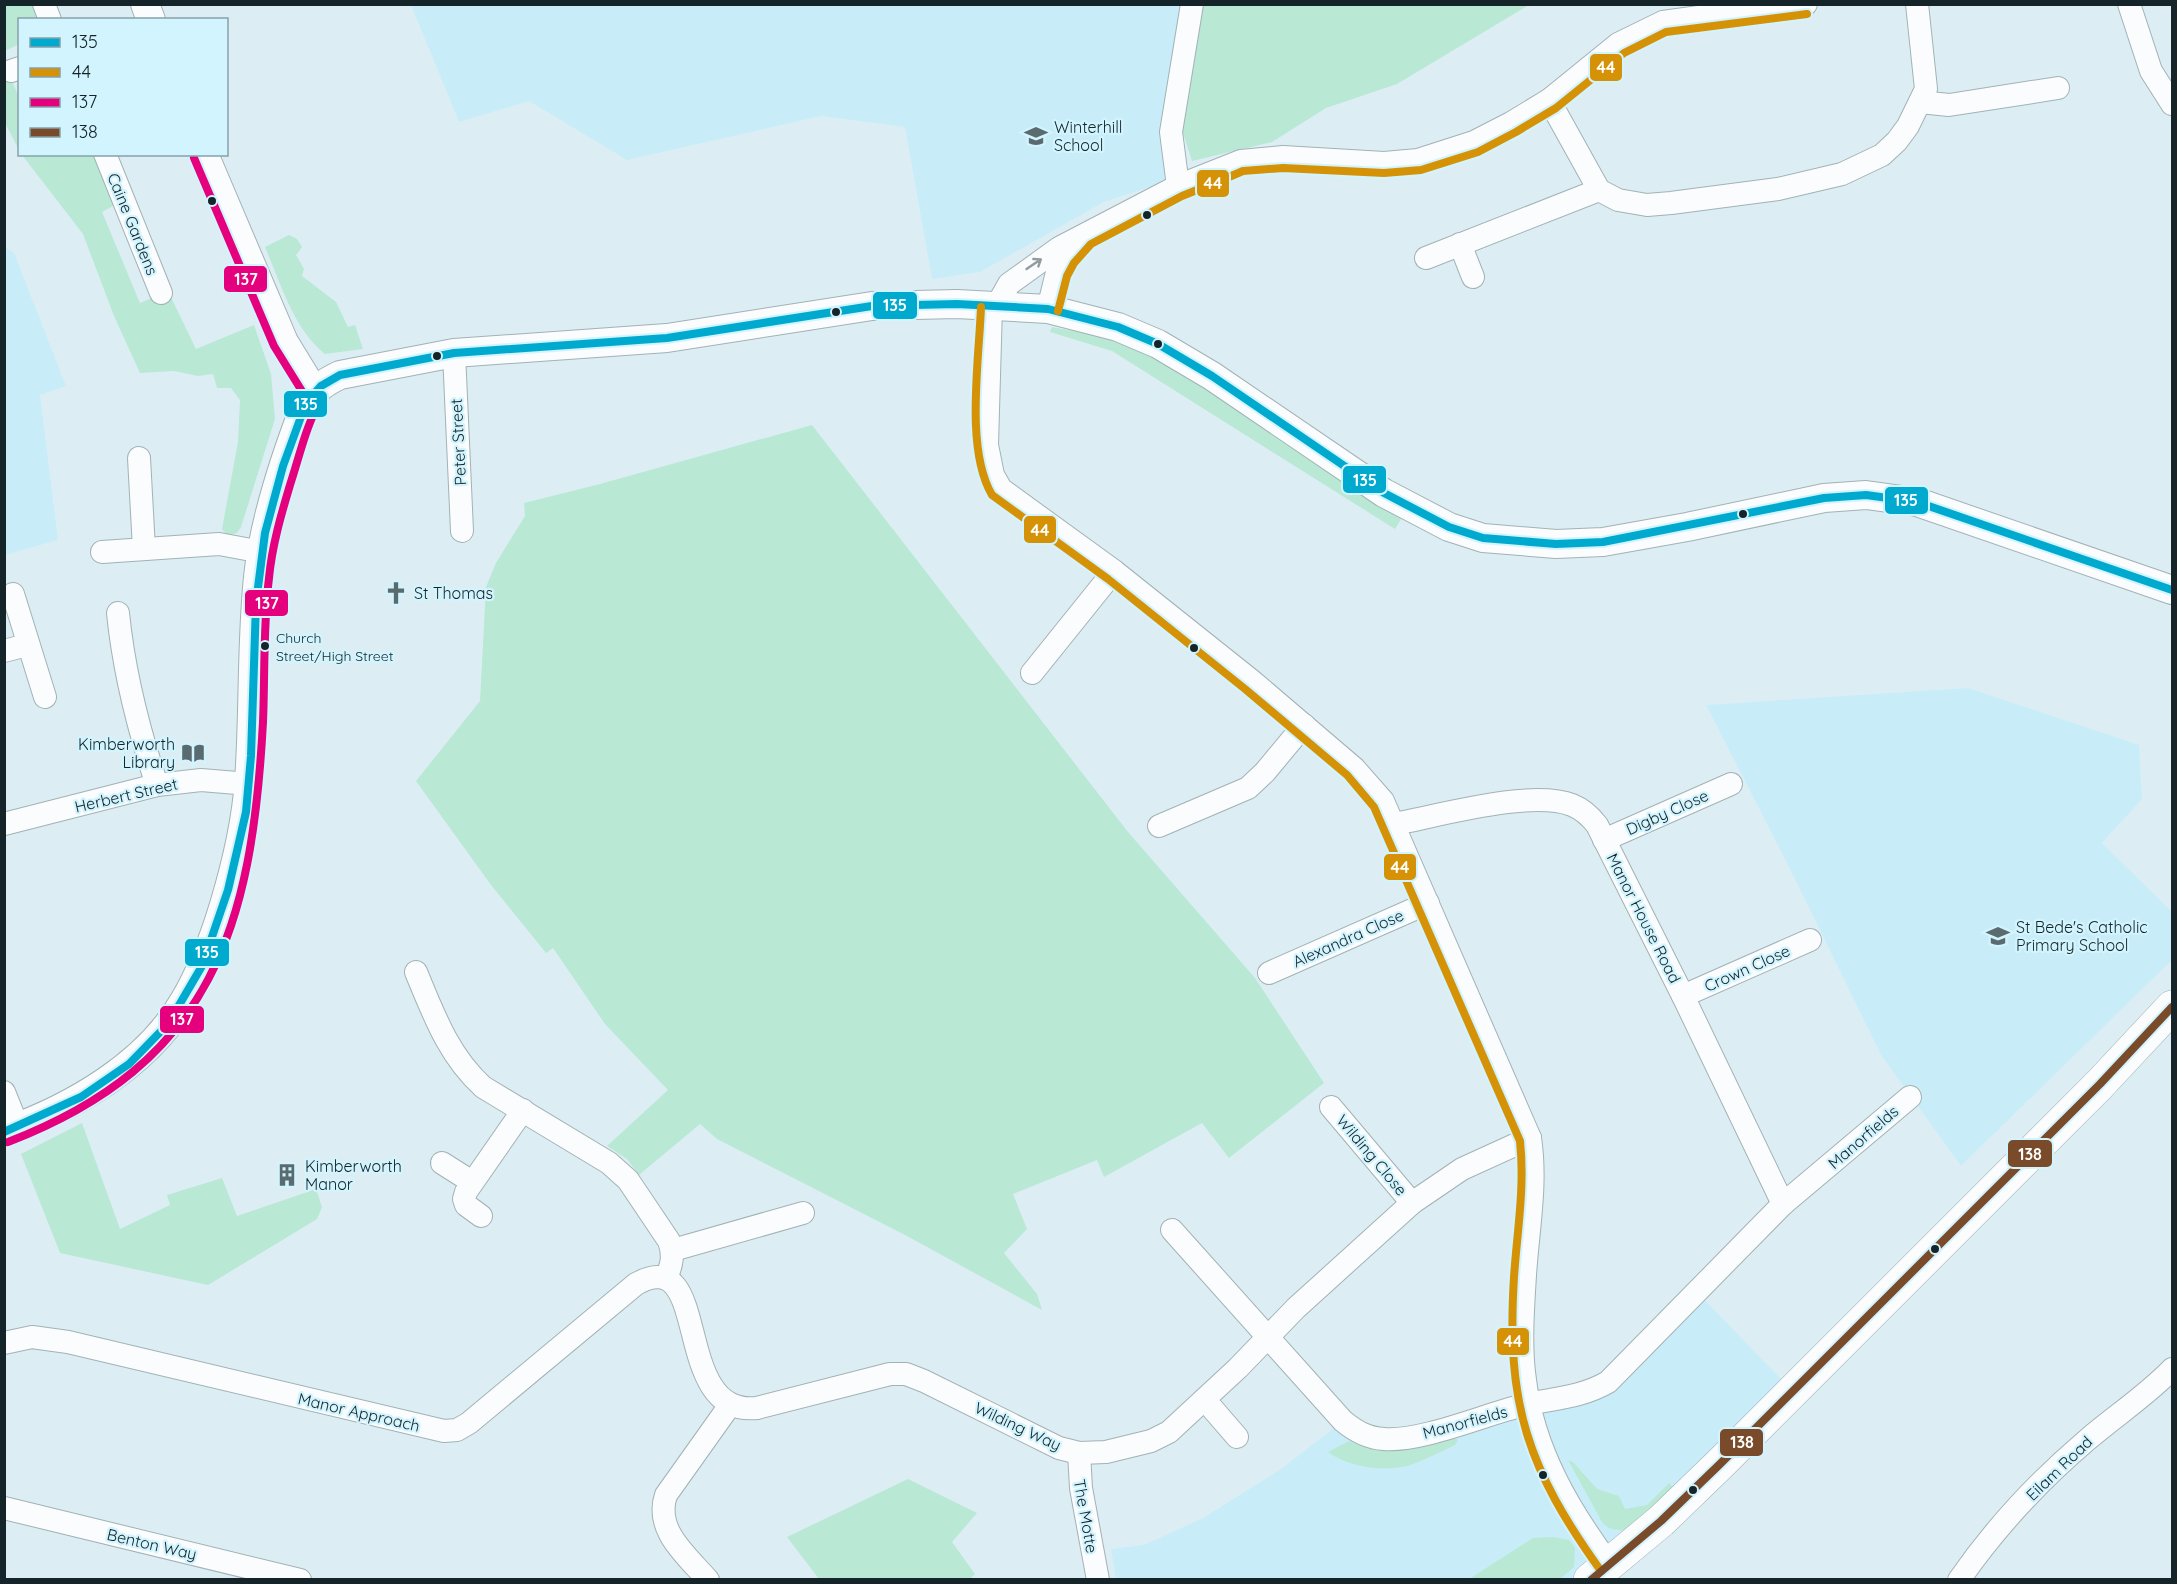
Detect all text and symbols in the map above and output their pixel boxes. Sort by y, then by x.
legend [18,18,228,156]
text: 135 [72,30,98,53]
line badge: 44 [1589,53,1623,82]
text: 44 [1597,57,1616,77]
text: 44 [72,60,91,83]
text: 137 [72,90,97,113]
place label: Winterhill School [1054,117,1123,155]
text: 138 [72,120,98,143]
school or university icon: Winterhill School [1023,123,1049,149]
line badge: 44 [1196,169,1230,198]
street label: Caine Gardens [103,170,163,278]
text: 44 [1204,173,1223,193]
unlabelled marker [206,195,218,207]
unlabelled marker [1141,209,1153,221]
one-way arrow [1025,258,1041,270]
line badge: 137 [223,265,268,293]
text: 137 [234,269,258,289]
line badge: 135 [872,291,918,320]
text: 135 [883,295,907,315]
unlabelled marker [830,306,842,318]
unlabelled marker [1152,338,1164,350]
unlabelled marker [431,350,443,362]
line badge: 135 [283,390,328,418]
text: 135 [294,394,318,414]
street label: Peter Street [446,398,470,486]
line badge: 135 [1342,465,1387,494]
text: 135 [1353,470,1377,490]
line badge: 135 [1884,486,1929,515]
text: 135 [1894,490,1918,510]
unlabelled marker [1737,508,1749,520]
line badge: 44 [1023,515,1057,544]
text: 44 [1031,520,1050,540]
church icon: St Thomas [383,580,409,606]
place label: St Thomas [414,583,493,603]
line badge: 137 [244,589,289,617]
text: 137 [255,593,279,613]
place label: Church Street/High Street [276,629,394,665]
marker: Church Street/High Street [259,640,271,652]
unlabelled marker [1188,642,1200,654]
place label: Kimberworth Library [78,734,175,772]
library icon: Kimberworth Library [180,740,206,766]
street label: Herbert Street [73,773,179,817]
street label: Digby Close [1623,785,1711,839]
street label: Manor House Road [1603,850,1685,986]
line badge: 44 [1383,853,1417,881]
text: 44 [1391,857,1410,877]
street label: Alexandra Close [1289,905,1407,971]
place label: St Bede's Catholic Primary School [2016,917,2148,955]
school or university icon: St Bede's Catholic Primary School [1985,923,2011,949]
line badge: 135 [184,938,230,967]
street label: Crown Close [1701,940,1793,996]
text: 135 [195,942,219,962]
line badge: 137 [159,1005,205,1034]
text: 137 [170,1009,194,1029]
street label: Manorfields [1824,1101,1902,1173]
street label: Wilding Close [1332,1111,1412,1199]
line badge: 138 [2007,1139,2053,1168]
text: 138 [2018,1144,2042,1164]
place label: Kimberworth Manor [305,1156,402,1194]
building icon: Kimberworth Manor [274,1162,300,1188]
unlabelled marker [1929,1243,1941,1255]
line badge: 44 [1496,1327,1530,1356]
text: 44 [1504,1331,1523,1351]
street label: Manor Approach [296,1388,422,1436]
street label: Wilding Way [972,1397,1064,1455]
street label: Manorfields [1420,1401,1510,1443]
line badge: 138 [1719,1428,1764,1457]
street label: Eilam Road [2022,1431,2096,1505]
text: 138 [1730,1432,1754,1452]
unlabelled marker [1537,1469,1549,1481]
street label: The Motte [1070,1477,1102,1555]
unlabelled marker [1687,1484,1699,1496]
street label: Benton Way [105,1524,199,1564]

